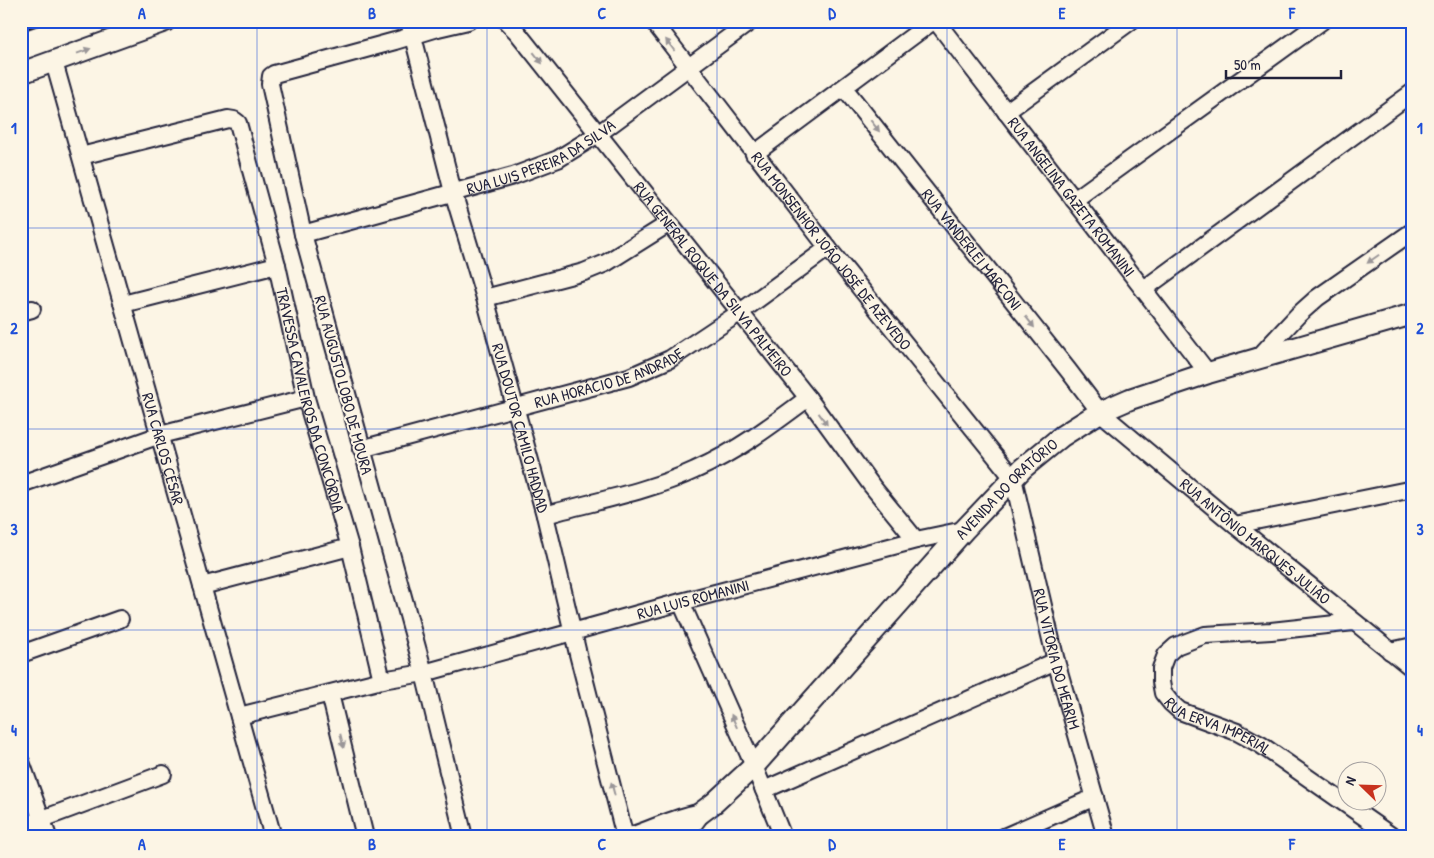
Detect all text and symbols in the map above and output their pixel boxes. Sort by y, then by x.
text: A [138,2,146,24]
text: B [368,2,376,24]
text: C [598,2,607,24]
text: D [828,2,836,24]
text: E [1058,2,1066,24]
text: F [1288,2,1296,24]
one-way arrow [665,38,675,52]
one-way arrow [76,47,91,54]
scale bar [1226,48,1342,80]
one-way arrow [532,51,543,64]
text: 50 m [1234,54,1261,75]
street label: RUA ANGELINA GAZETA ROMANINI [1003,112,1140,281]
street label: RUA LUIS PEREIRA DA SILVA [464,114,620,199]
text: 1 [11,117,17,139]
text: 1 [1417,117,1423,139]
one-way arrow [869,119,880,132]
street label: RUA MONSENHOR JOÃO JOSÉ DE AZEVEDO [747,147,917,355]
street label: RUA GENERAL ROQUE DA SILVA PALMEIRO [629,177,798,381]
street label: RUA VANDERLEI MARCONI [917,184,1027,315]
one-way arrow [1366,254,1380,264]
street label: TRAVESSA CAVALEIROS DA CONCÓRDIA [271,285,350,515]
street label: RUA AUGUSTO LOBO DE MOURA [310,293,379,477]
one-way arrow [1025,315,1035,329]
text: 2 [10,317,18,339]
text: 2 [1416,317,1424,339]
street label: RUA DOUTOR CAMILO HADDAD [487,341,555,515]
street label: RUA HORÁCIO DE ANDRADE [532,342,688,413]
street label: RUA CARLOS CÉSAR [137,390,190,507]
one-way arrow [818,412,828,426]
street label: AVENIDA DO ORATÓRIO [950,433,1062,544]
street label: RUA ANTÔNIO MARQUES JULIÃO [1176,473,1335,609]
text: 3 [10,518,18,540]
text: 3 [1416,518,1424,540]
street label: RUA LUIS ROMANINI [634,574,751,625]
street label: RUA VITÓRIA DO MEARIM [1028,586,1086,732]
street label: RUA ERVA IMPERIAL [1160,693,1276,760]
one-way arrow [730,714,738,728]
text: 4 [11,719,17,741]
text: 4 [1417,719,1423,741]
one-way arrow [338,734,346,749]
north arrow [1336,760,1386,810]
text: N [1339,773,1360,788]
one-way arrow [609,782,617,797]
text: A [138,833,146,855]
text: B [368,833,376,855]
text: C [598,833,607,855]
text: D [828,833,836,855]
text: E [1058,833,1066,855]
text: F [1288,833,1296,855]

